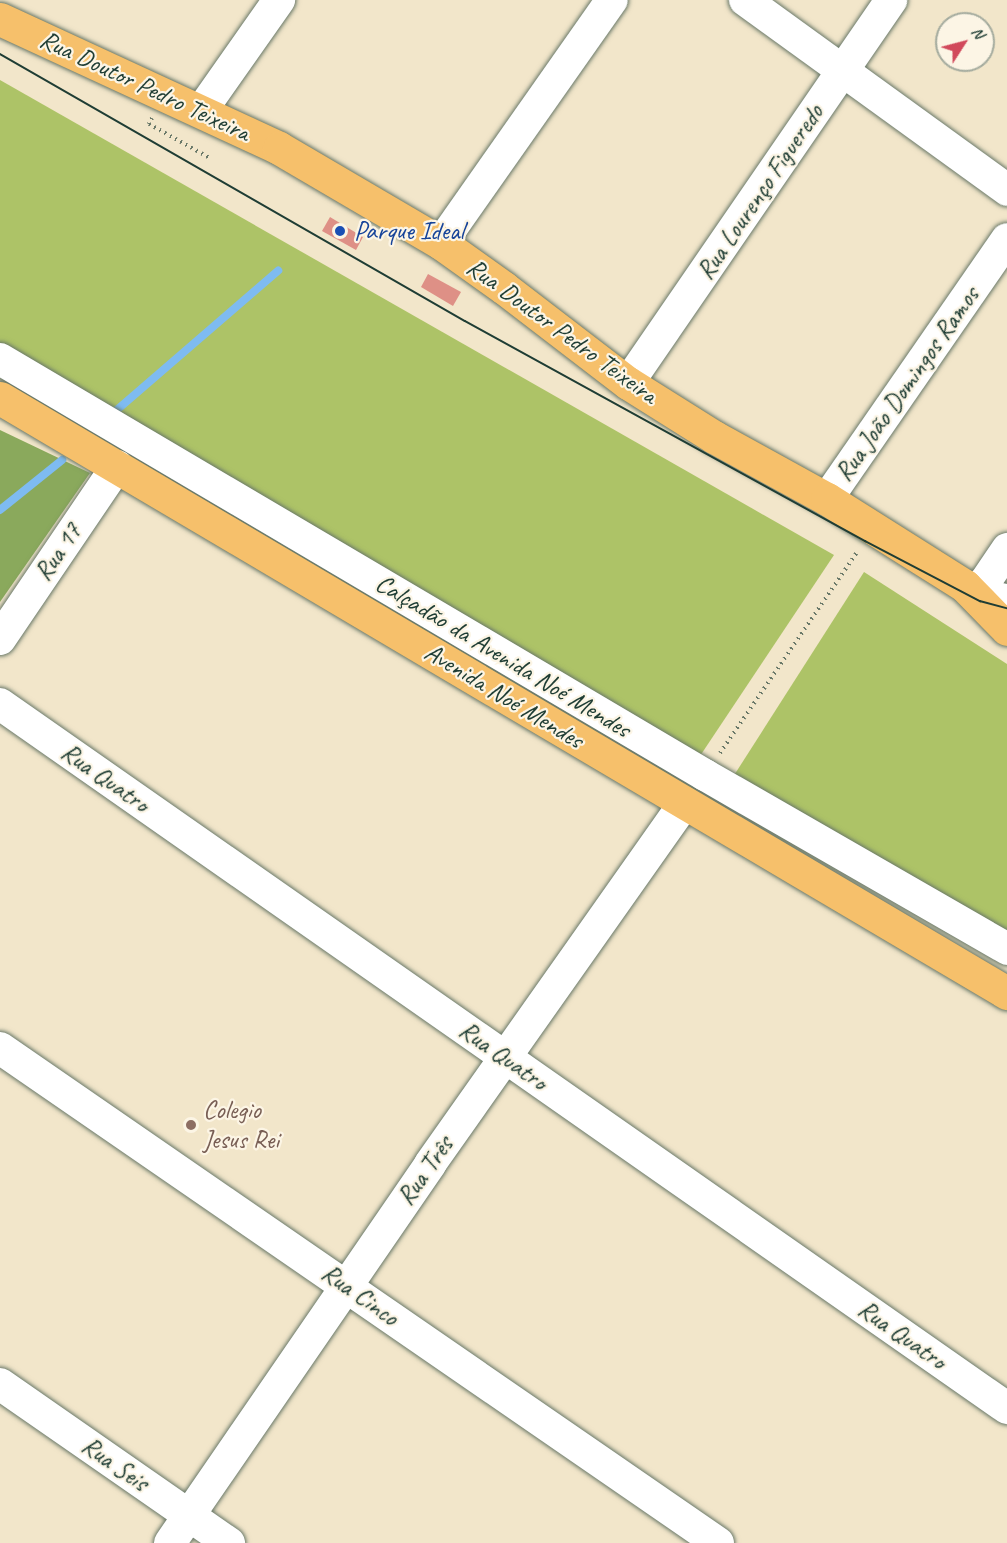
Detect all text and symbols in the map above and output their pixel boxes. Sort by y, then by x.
north arrow [935,12,995,72]
text: N [967,23,989,42]
street label: Rua Doutor Pedro Teixeira [36,24,254,148]
street label: Rua Lourenço Figueredo [690,98,830,286]
place label: Parque Ideal [354,215,464,247]
marker: Parque Ideal [331,222,349,240]
street label: Rua Doutor Pedro Teixeira [461,252,663,410]
street label: Rua João Domingos Ramos [828,281,986,487]
street label: Rua 17 [27,517,89,587]
street label: Calçadão da Avenida Noé Mendes [369,567,637,745]
street label: Avenida Noé Mendes [419,636,589,756]
street label: Rua Quatro [55,737,155,819]
street label: Rua Quatro [453,1015,553,1097]
place label: Colegio Jesus Rei [203,1094,280,1156]
marker: Colegio Jesus Rei [184,1118,198,1132]
street label: Rua Três [390,1131,460,1211]
street label: Rua Cinco [316,1257,404,1333]
street label: Rua Quatro [852,1294,952,1376]
street label: Rua Seis [76,1430,154,1498]

